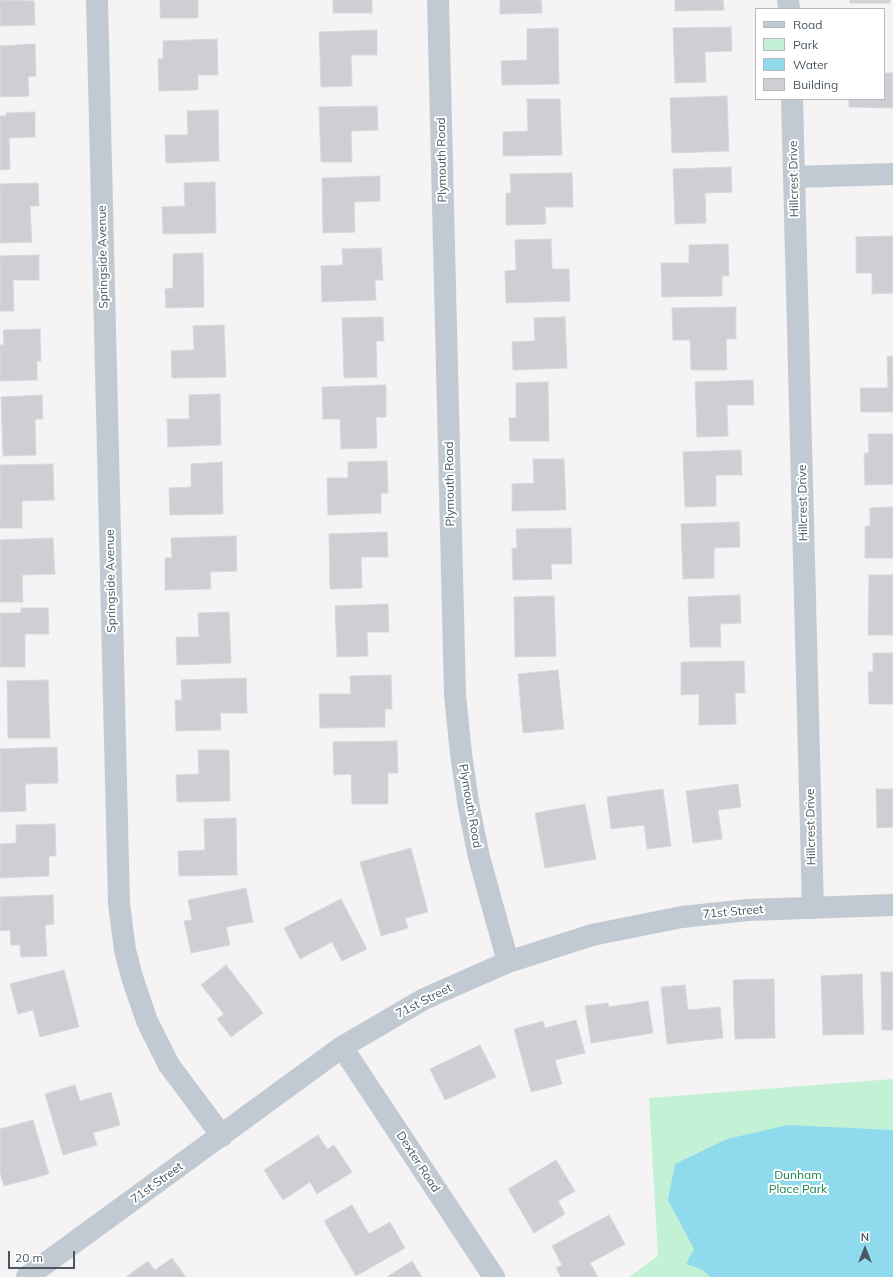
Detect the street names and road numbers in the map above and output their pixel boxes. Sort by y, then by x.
street label: Plymouth Road [434,117,450,203]
street label: Hillcrest Drive [786,141,802,217]
street label: Springside Avenue [95,205,111,309]
street label: Plymouth Road [442,441,458,527]
street label: Hillcrest Drive [795,465,811,541]
street label: Springside Avenue [103,529,119,633]
street label: Plymouth Road [456,763,484,849]
street label: Hillcrest Drive [803,789,819,865]
street label: 71st Street [702,902,764,922]
street label: 71st Street [394,981,454,1021]
street label: Dexter Road [393,1129,443,1195]
street label: 71st Street [128,1159,186,1207]

